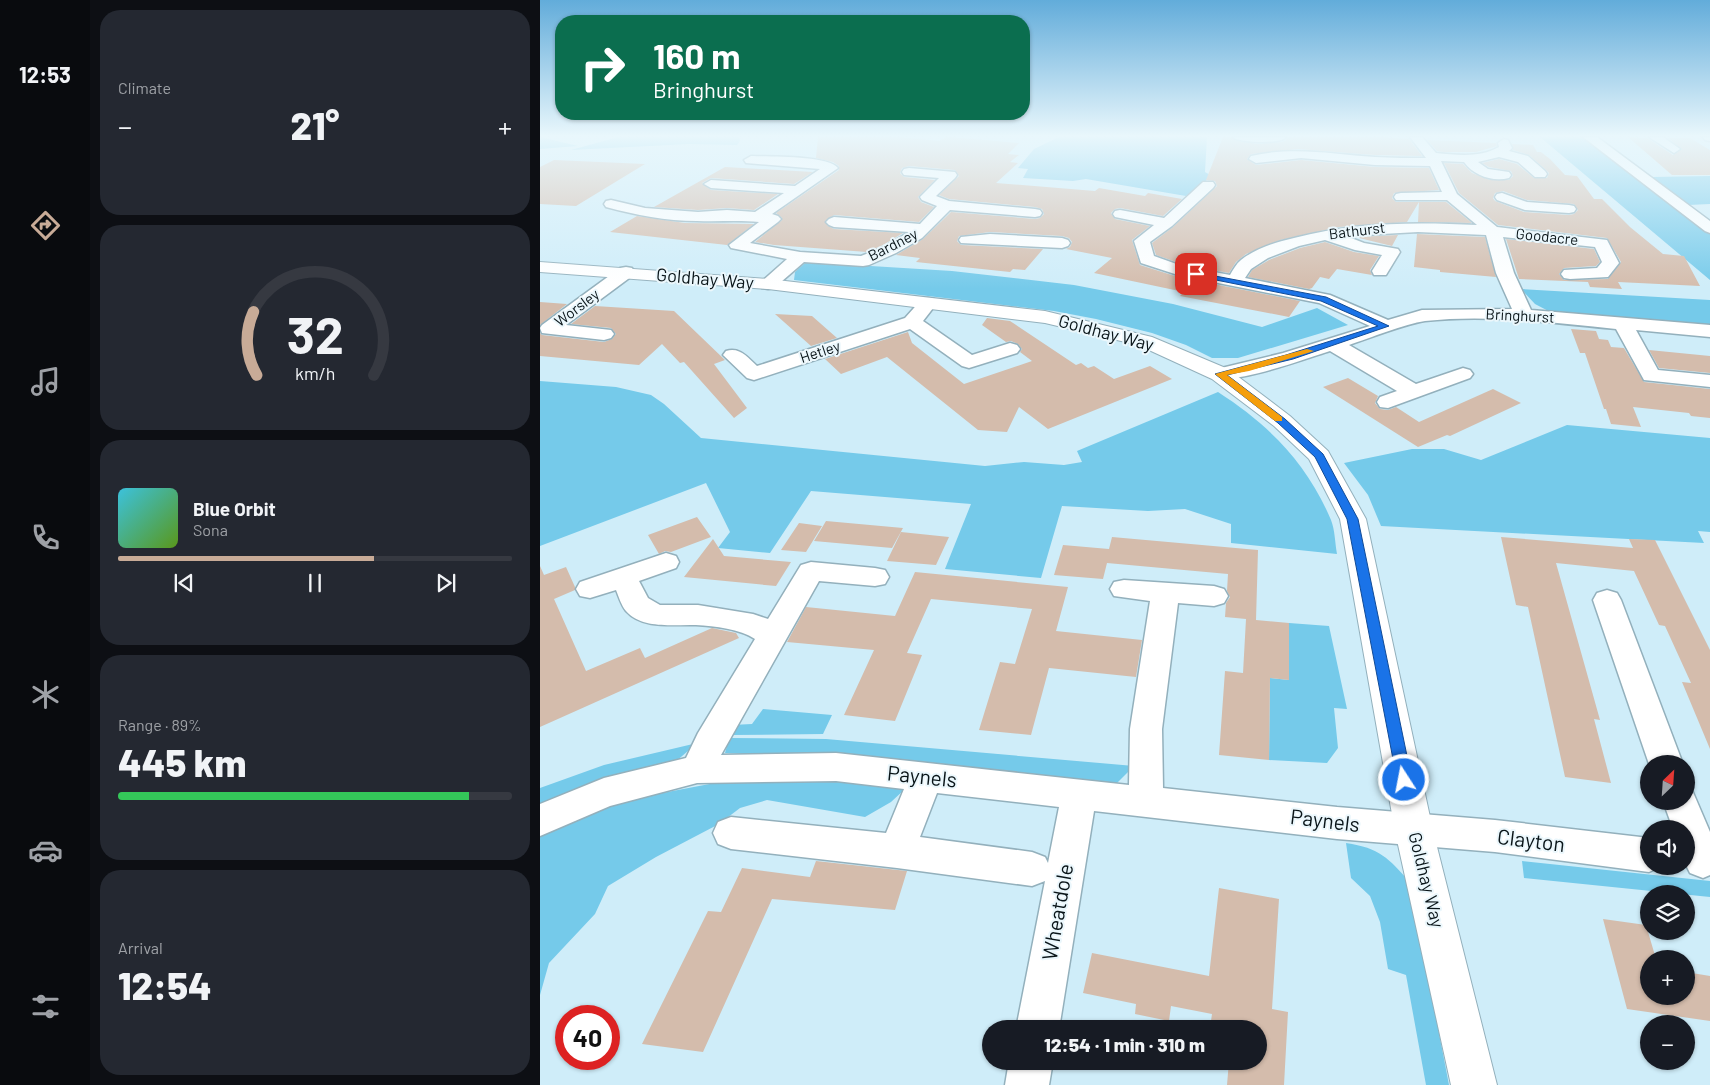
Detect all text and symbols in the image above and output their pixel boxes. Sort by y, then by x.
text: 160 m [653,34,740,76]
icon: right [570,35,635,100]
text: 12:53 [19,61,71,87]
text: Bringhurst [653,76,754,102]
text: Climate [118,78,171,97]
text: 21° [290,102,340,148]
text: − [118,109,132,143]
text: + [498,109,512,143]
icon: directions [28,208,63,243]
street label: Bathurst [1328,218,1386,242]
street label: Bardney [865,224,920,264]
street label: Goodacre [1515,224,1579,248]
pin [1175,253,1217,295]
icon: arrive [1182,260,1210,288]
street label: Goldhay Way [655,263,755,293]
street label: Worsley [550,284,602,330]
text: 32 [286,302,344,364]
street label: Bringhurst [1485,304,1555,326]
street label: Goldhay Way [1056,309,1156,355]
street label: Hetley [797,336,842,366]
text: km/h [295,362,335,384]
icon: music [28,364,63,399]
text: Blue Orbit [193,497,276,520]
icon: phone [28,520,63,555]
text: Sona [193,520,228,539]
icon: previous [170,569,198,597]
icon: pause [301,569,329,597]
icon: next [432,569,460,597]
icon: climate [28,677,63,712]
text: Range · 89% [118,715,202,734]
text: 445 km [118,739,246,785]
position arrow [1377,753,1429,805]
north arrow [1640,755,1695,810]
map controls [1640,755,1695,1070]
street label: Paynels [886,759,958,792]
street label: Paynels [1289,803,1361,836]
button: sound [1640,820,1695,875]
street label: Clayton [1496,823,1566,856]
street label: Goldhay Way [1404,830,1449,930]
icon: car [28,833,63,868]
street label: Wheatdole [1036,862,1077,962]
button: layers [1640,885,1695,940]
text: Arrival [118,938,163,957]
button: + [1640,950,1695,1005]
text: 12:54 [118,962,212,1008]
icon: filters [28,989,63,1024]
speed limit sign: 40 [555,1005,620,1070]
button: − [1640,1015,1695,1070]
text: 12:54 · 1 min · 310 m [1044,1033,1205,1056]

